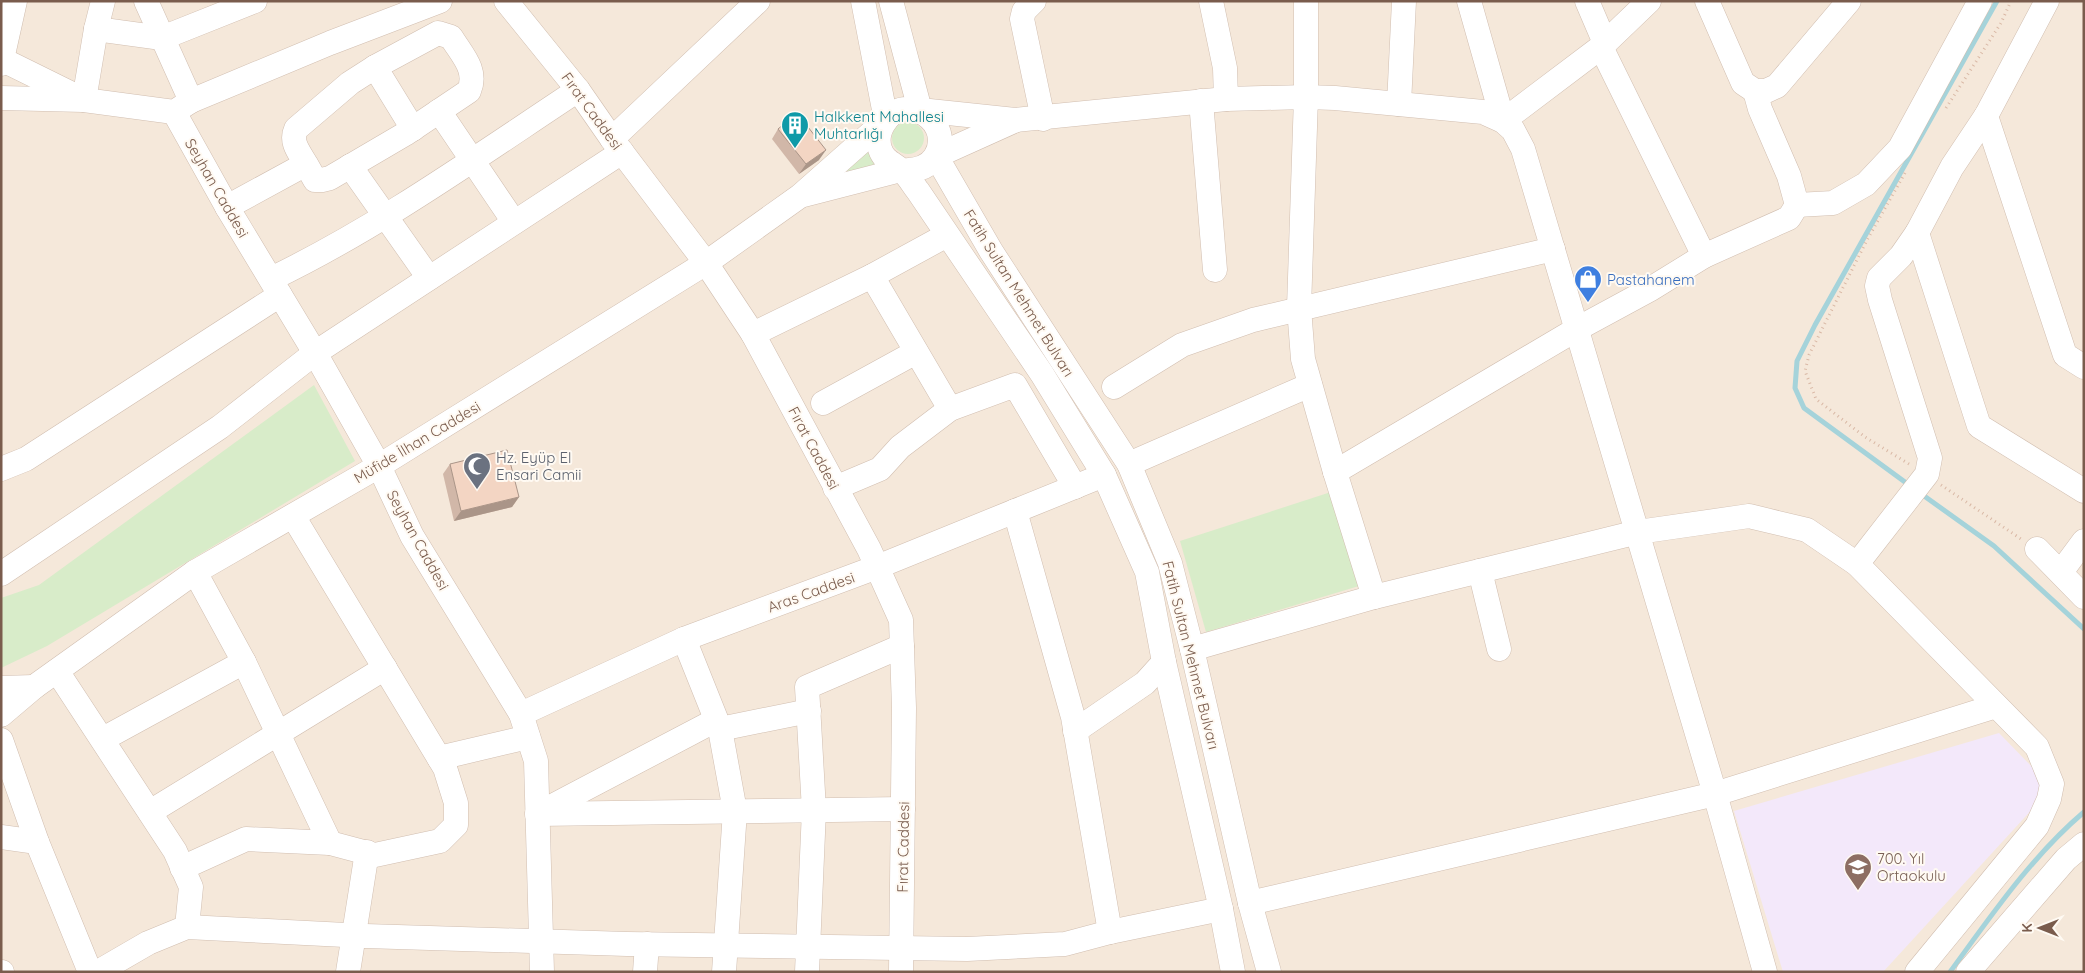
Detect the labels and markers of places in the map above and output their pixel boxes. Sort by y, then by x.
place label: Halkkent Mahallesi Muhtarlığı [814,107,944,143]
building icon: Halkkent Mahallesi Muhtarlığı [780,110,810,149]
shop icon: Pastahanem [1573,264,1603,303]
place label: Pastahanem [1607,270,1695,289]
place label: Hz. Eyüp El Ensari Camii [496,448,582,484]
mosque icon: Hz. Eyüp El Ensari Camii [462,451,492,490]
place label: 700. Yıl Ortaokulu [1877,849,1946,885]
school or university icon: 700. Yıl Ortaokulu [1843,852,1873,891]

